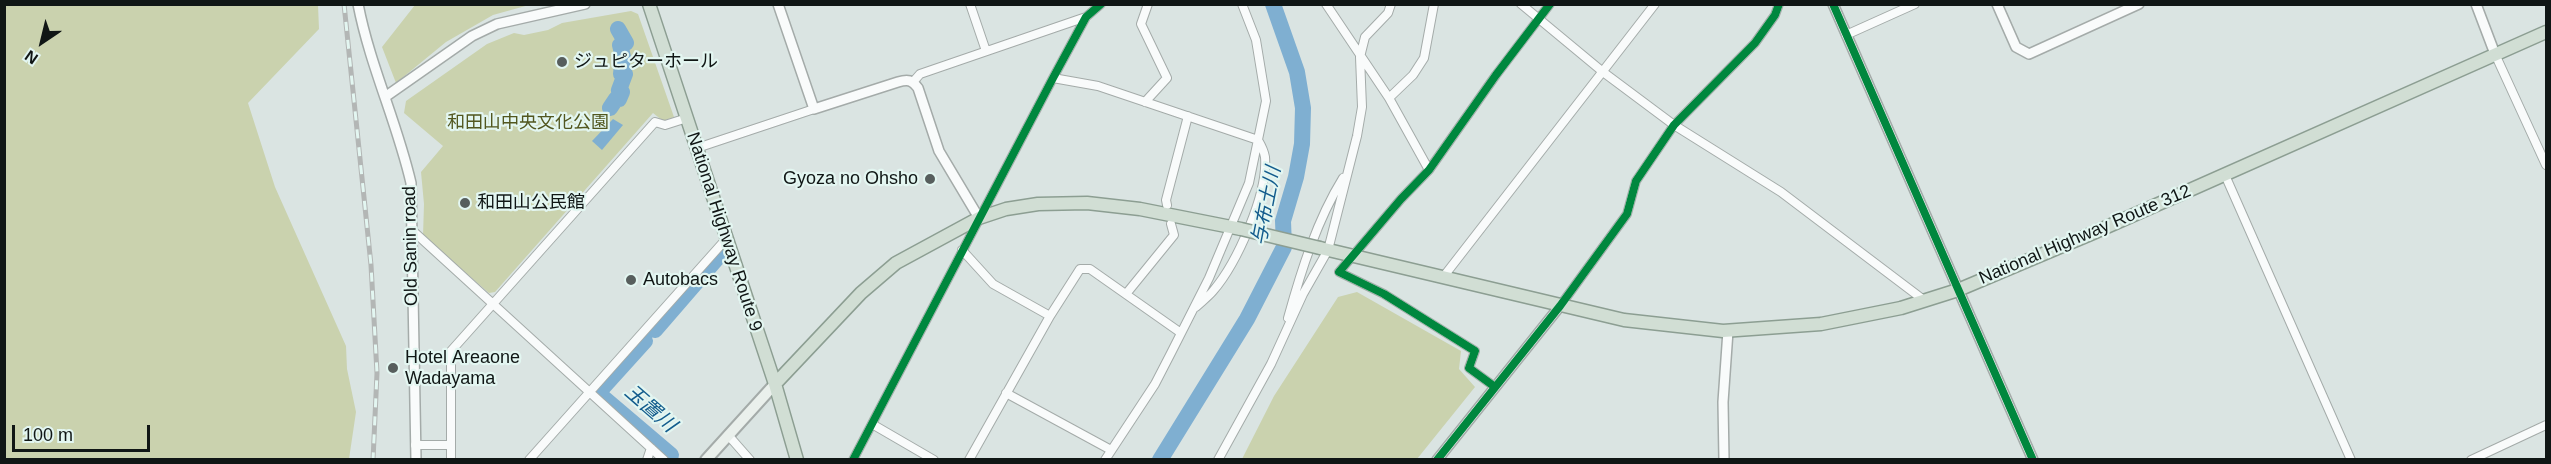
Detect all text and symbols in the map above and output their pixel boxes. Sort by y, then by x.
north arrow [12,12,72,72]
text: N [22,47,41,67]
place label: ジュピターホール [574,51,718,73]
marker: ジュピターホール [555,55,569,69]
park label: 和田山中央文化公園 [447,112,609,134]
street label: National Highway Route 9 [682,130,766,334]
water label: 与布土川 [1248,164,1286,248]
place label: Gyoza no Ohsho [783,168,918,190]
marker: Gyoza no Ohsho [923,172,937,186]
street label: National Highway Route 312 [1976,180,2194,290]
street label: Old Sanin road [399,186,423,306]
place label: 和田山公民館 [477,192,585,214]
marker: 和田山公民館 [458,196,472,210]
place label: Autobacs [643,269,718,291]
marker: Autobacs [624,273,638,287]
place label: Hotel Areaone Wadayama [405,347,520,389]
marker: Hotel Areaone Wadayama [386,361,400,375]
water label: 玉置川 [619,380,681,438]
scale bar [15,413,153,451]
text: 100 m [23,425,73,445]

